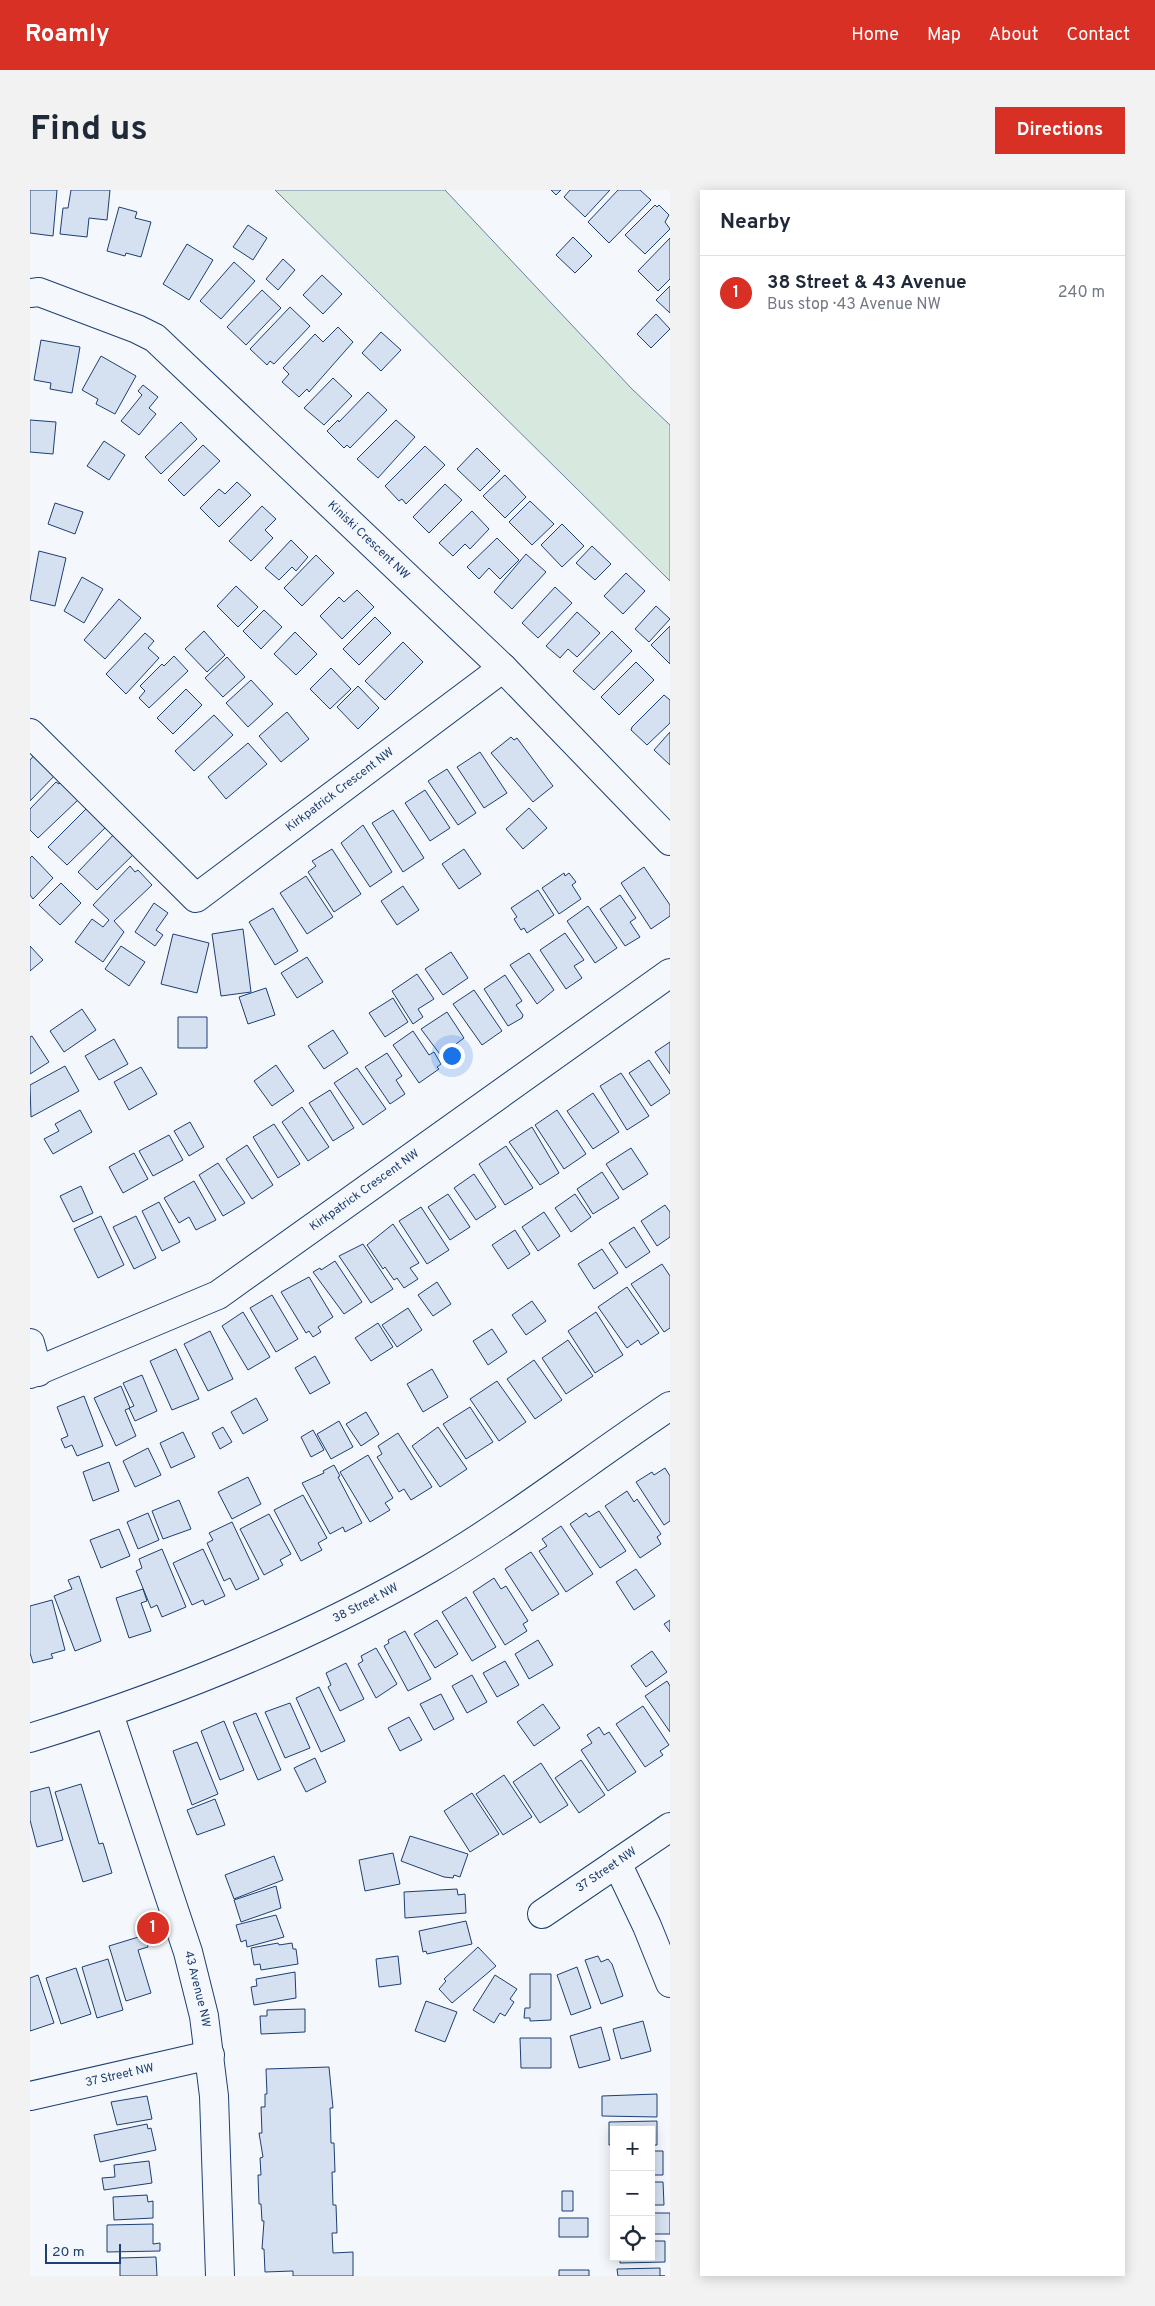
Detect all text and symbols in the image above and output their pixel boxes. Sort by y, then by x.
text: Roamly [25,20,110,50]
text: Home [851,24,899,47]
text: Map [927,24,961,47]
text: About [989,24,1038,47]
text: Contact [1066,24,1130,47]
button: Directions [995,107,1125,154]
text: Find us [30,108,148,152]
text: Nearby [720,209,791,236]
text: 38 Street & 43 Avenue [767,271,967,295]
text: 1 [733,283,739,303]
text: 240 m [1058,283,1105,303]
text: Bus stop · 43 Avenue NW [767,295,941,315]
street label: Kiniski Crescent NW [324,497,413,583]
street label: Kirkpatrick Crescent NW [283,744,397,836]
your location [439,1043,465,1069]
street label: Kirkpatrick Crescent NW [307,1146,423,1235]
street label: 38 Street NW [330,1580,401,1627]
street label: 37 Street NW [573,1844,640,1896]
pin: 1 [137,1909,169,1947]
street label: 43 Avenue NW [180,1949,213,2028]
street label: 37 Street NW [84,2060,156,2091]
map controls [610,2126,655,2261]
button: + [610,2126,655,2171]
button: − [610,2171,655,2216]
button: locate [610,2216,655,2261]
scale bar [45,2241,121,2264]
text: 20 m [52,2244,85,2261]

